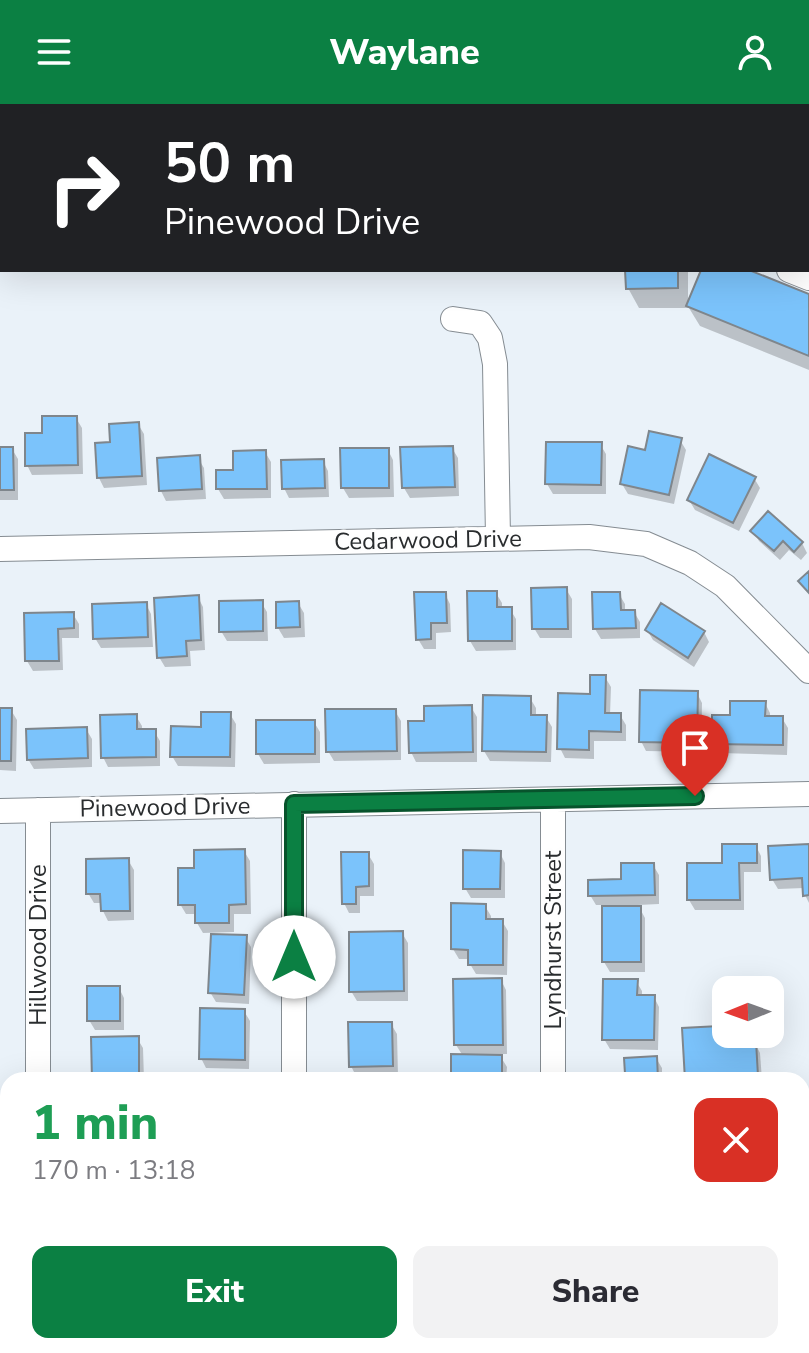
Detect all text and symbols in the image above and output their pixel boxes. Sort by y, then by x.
text: Waylane [329,28,480,77]
icon: menu [32,30,76,74]
icon: person [733,30,777,74]
text: 50 m [164,125,295,202]
icon: right [32,136,136,240]
text: Pinewood Drive [164,198,420,247]
street label: Cedarwood Drive [334,522,522,558]
pin [661,714,729,796]
icon: arrive [673,726,717,770]
street label: Pinewood Drive [79,790,251,824]
street label: Lyndhurst Street [537,850,569,1030]
street label: Hillwood Drive [22,864,54,1026]
position arrow [252,915,336,999]
north arrow [712,976,784,1048]
map controls [712,976,784,1048]
text: 1 min [32,1090,158,1156]
button: close [694,1098,778,1182]
text: 170 m · 13:18 [32,1153,195,1188]
button: Exit [32,1246,397,1338]
button: Share [413,1246,778,1338]

